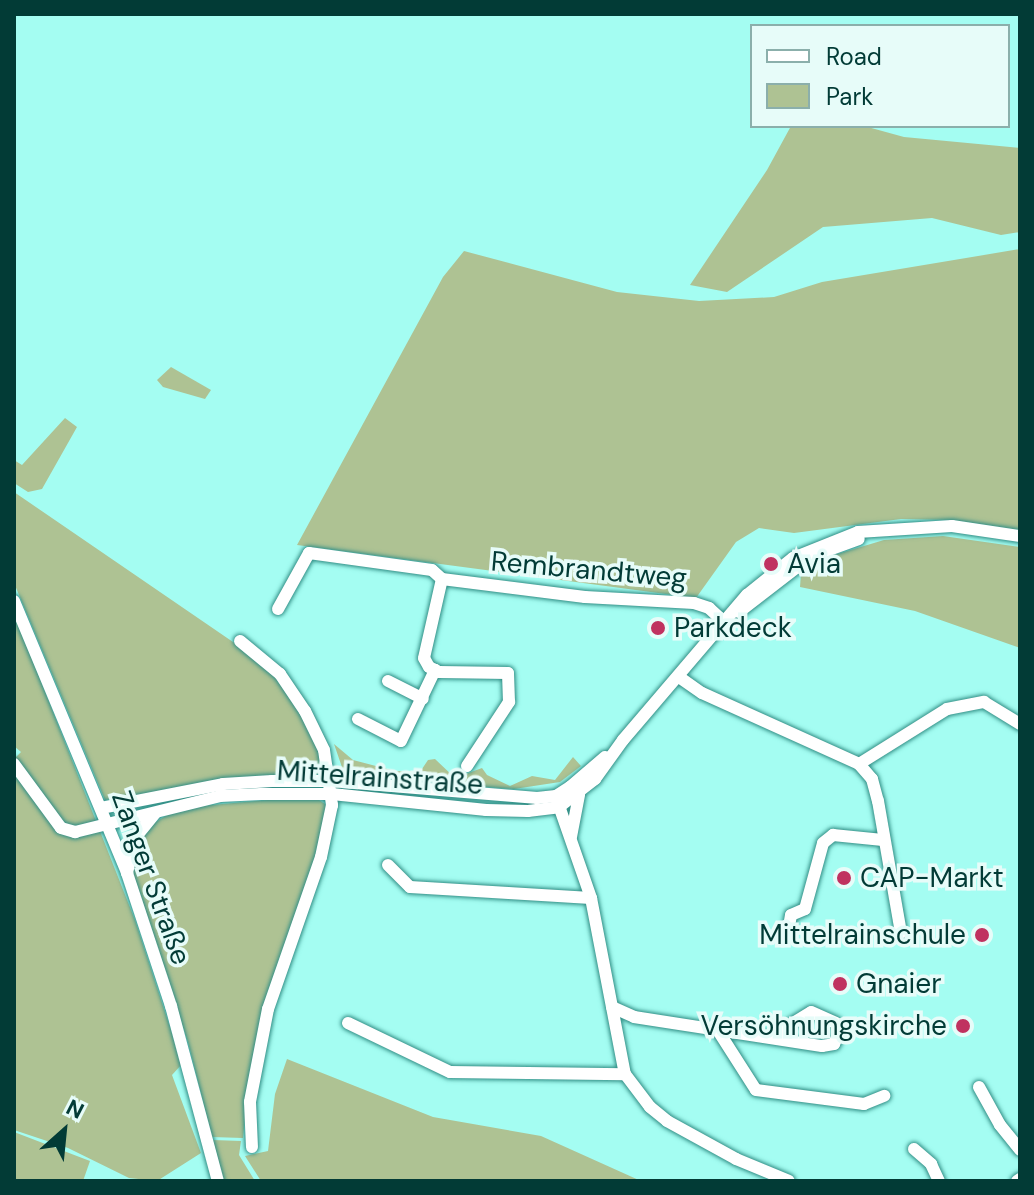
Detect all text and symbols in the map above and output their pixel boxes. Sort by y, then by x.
legend [750,24,1010,128]
text: Road [826,41,882,72]
text: Park [826,81,873,112]
street label: Rembrandtweg [490,545,688,595]
place label: Avia [787,547,841,581]
marker: Avia [762,555,780,573]
place label: Parkdeck [674,611,792,645]
marker: Parkdeck [649,619,667,637]
street label: Mittelrainstraße [276,754,484,802]
street label: Zanger Straße [104,787,198,969]
place label: CAP-Markt [860,861,1004,895]
marker: CAP-Markt [835,869,853,887]
place label: Mittelrainschule [759,918,966,952]
marker: Mittelrainschule [973,926,991,944]
place label: Gnaier [856,967,942,1001]
marker: Gnaier [831,975,849,993]
place label: Versöhnungskirche [701,1009,947,1043]
marker: Versöhnungskirche [954,1017,972,1035]
north arrow [24,1091,104,1171]
text: N [61,1093,89,1126]

